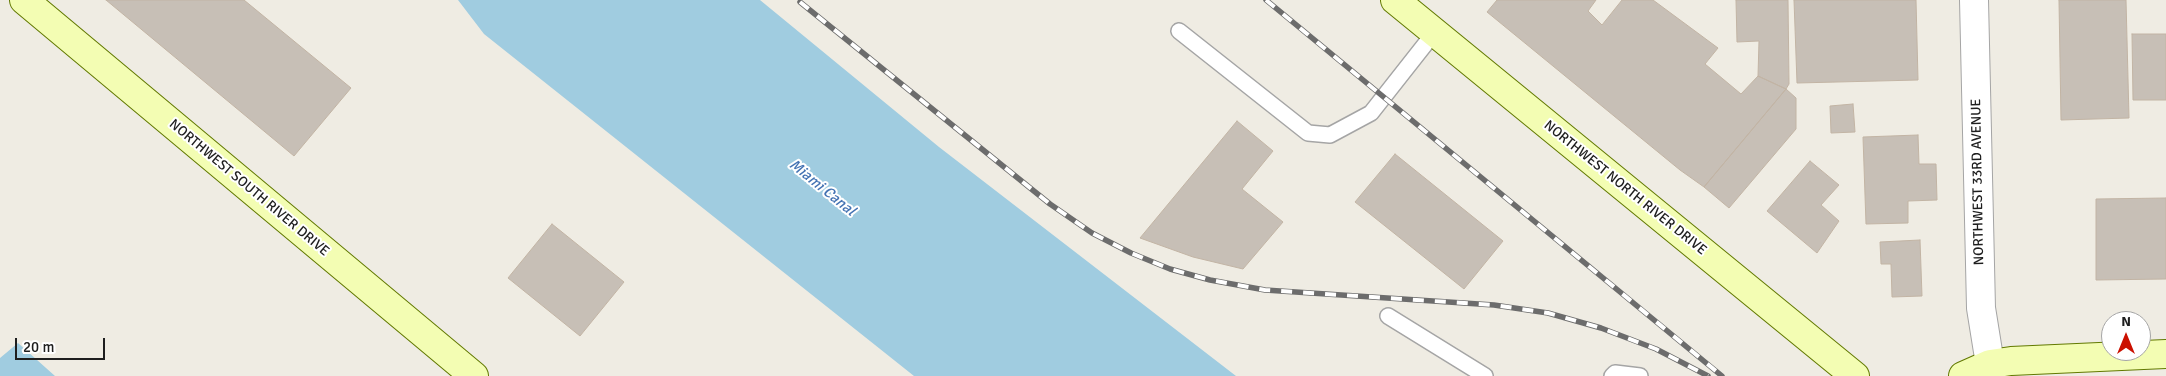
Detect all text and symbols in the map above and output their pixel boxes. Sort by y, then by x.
street label: NORTHWEST 33RD AVENUE [1968,98,1988,266]
street label: NORTHWEST SOUTH RIVER DRIVE [166,116,332,260]
street label: NORTHWEST NORTH RIVER DRIVE [1540,117,1710,259]
water label: Miami Canal [785,156,859,220]
north arrow [2101,311,2151,361]
text: N [2121,313,2131,330]
scale bar [18,328,108,360]
text: 20 m [23,338,54,356]

